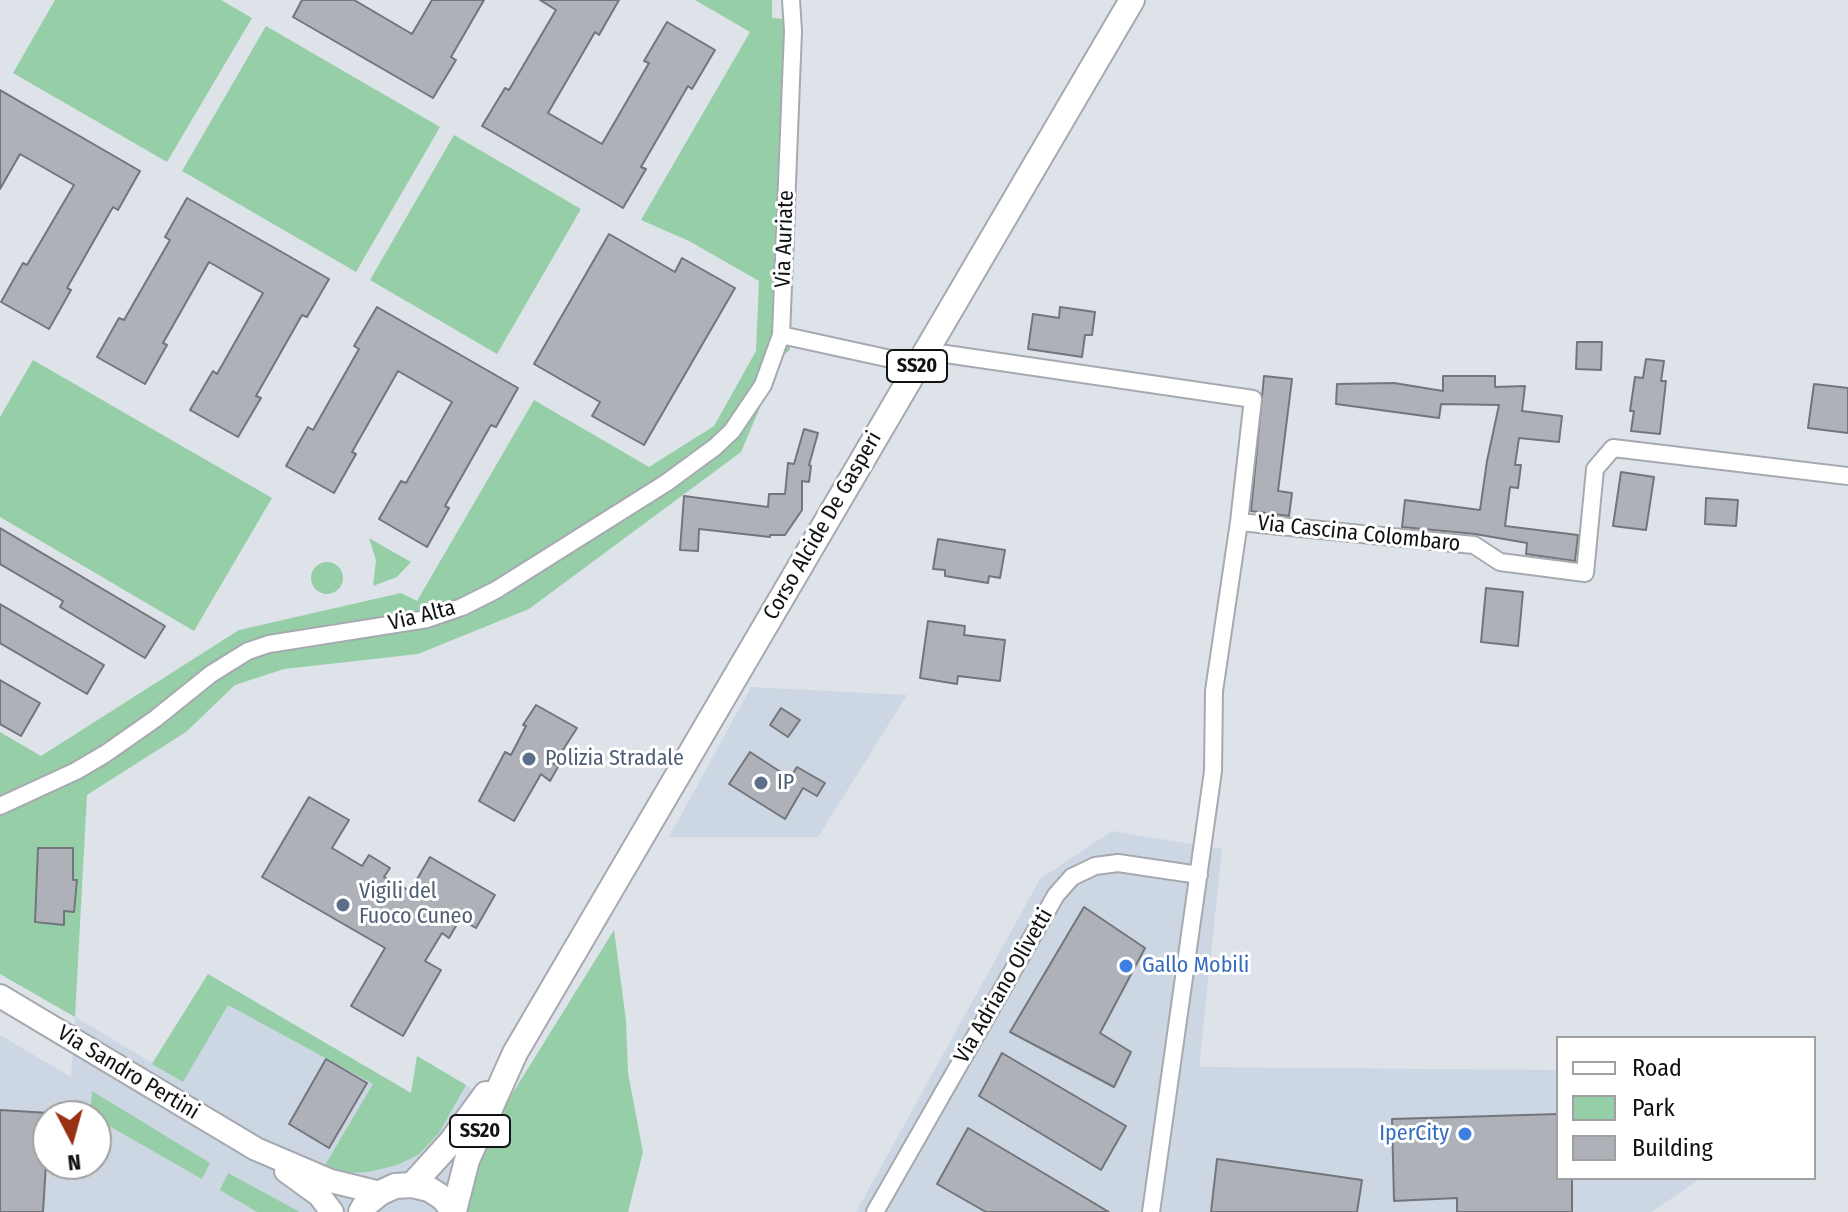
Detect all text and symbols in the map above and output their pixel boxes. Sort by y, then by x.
street label: Via Auriate [770,190,800,288]
road number: SS20 [887,350,947,382]
street label: Corso Alcide De Gasperi [758,427,888,625]
street label: Via Cascina Colombaro [1256,510,1462,558]
street label: Via Alta [386,595,458,637]
place label: Polizia Stradale [545,746,684,772]
marker: Polizia Stradale [520,750,538,768]
place label: IP [777,770,794,796]
marker: IP [752,774,770,792]
place label: Vigili del Fuoco Cuneo [359,879,473,930]
marker: Vigili del Fuoco Cuneo [334,896,352,914]
street label: Via Adriano Olivetti [949,904,1059,1068]
place label: Gallo Mobili [1142,953,1249,979]
marker: Gallo Mobili [1117,957,1135,975]
street label: Via Sandro Pertini [52,1020,204,1126]
legend [1556,1036,1816,1180]
text: Road [1632,1054,1682,1082]
text: Park [1632,1094,1675,1122]
north arrow [32,1100,112,1180]
road number: SS20 [450,1115,510,1147]
place label: IperCity [1379,1121,1449,1147]
marker: IperCity [1456,1125,1474,1143]
text: Building [1632,1134,1713,1162]
text: N [66,1148,82,1176]

